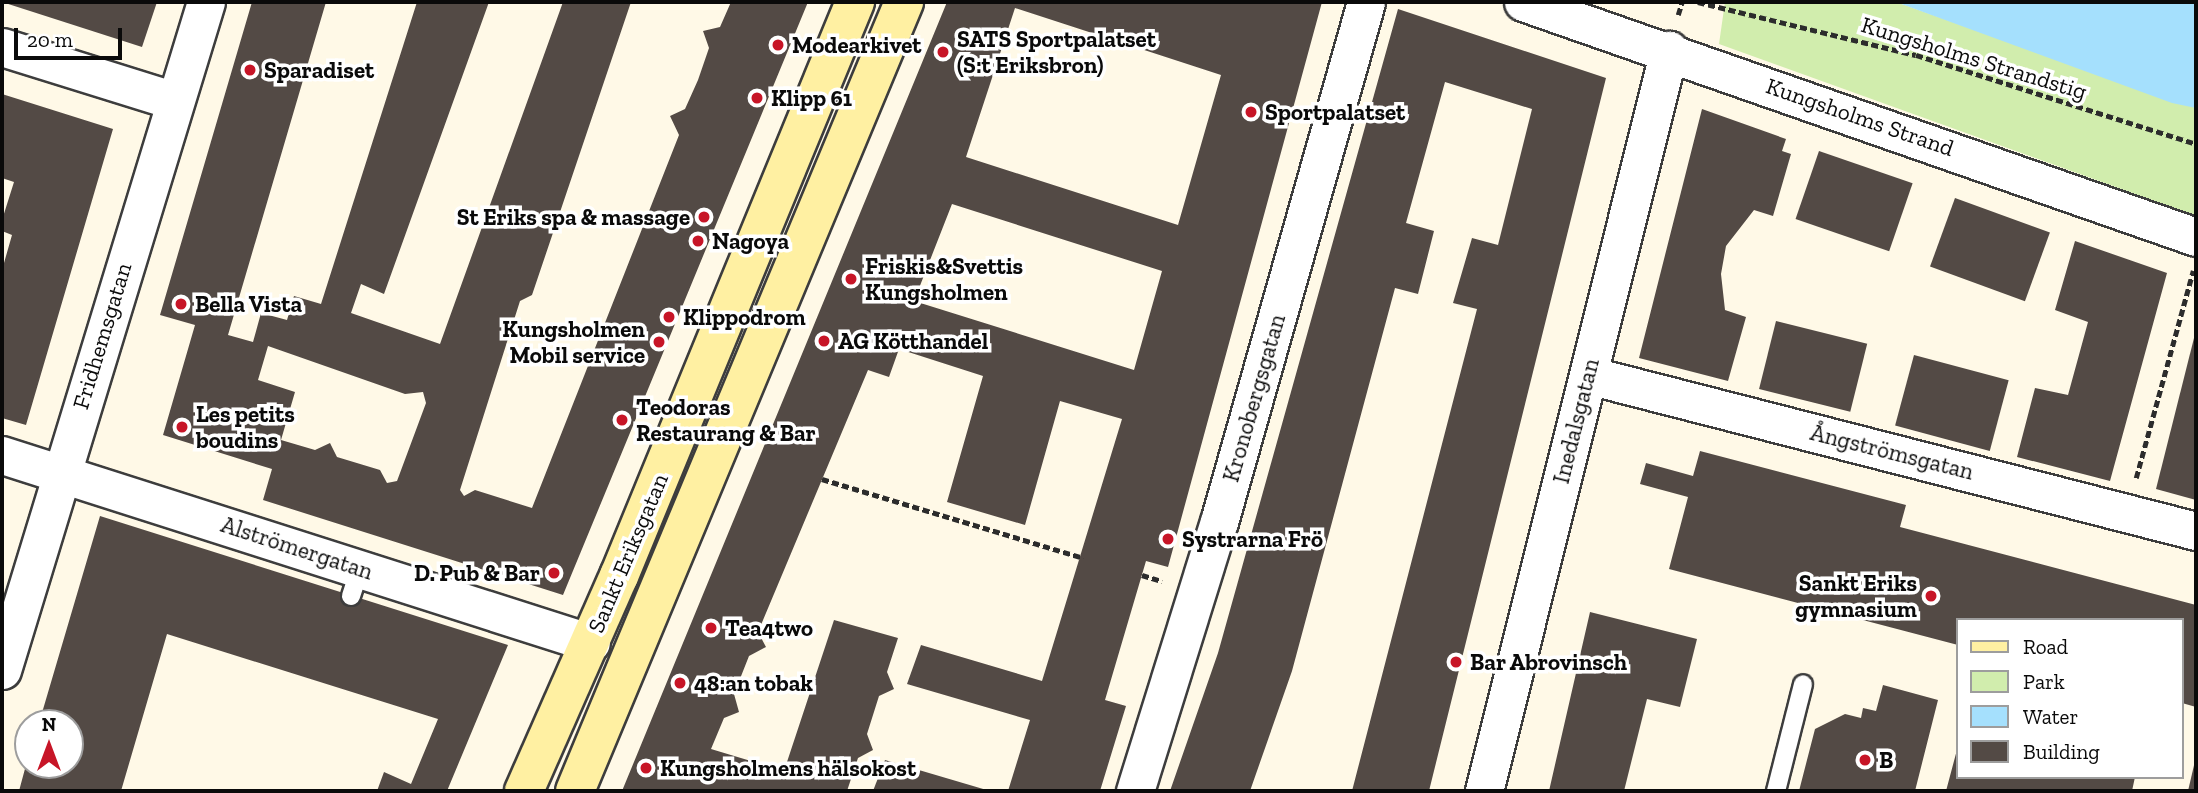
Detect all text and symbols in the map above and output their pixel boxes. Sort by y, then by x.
street label: Kungsholms Strandstig [1858,11,2090,105]
scale bar [18,14,126,58]
place label: SATS Sportpalatset (S:t Eriksbron) [957,25,1156,79]
text: 20 m [27,27,73,52]
place label: Modearkivet [792,31,921,59]
marker: Modearkivet [770,37,786,53]
marker: SATS Sportpalatset (S:t Eriksbron) [935,44,951,60]
place label: Sparadiset [264,56,374,84]
marker: Sparadiset [242,62,258,78]
street label: Kungsholms Strand [1763,72,1957,162]
place label: Klipp 61 [771,84,852,112]
marker: Klipp 61 [749,90,765,106]
place label: Sportpalatset [1265,98,1405,126]
marker: Sportpalatset [1243,104,1259,120]
place label: St Eriks spa & massage [457,203,690,231]
marker: St Eriks spa & massage [696,209,712,225]
place label: Nagoya [712,227,789,255]
marker: Nagoya [690,233,706,249]
place label: Friskis&Svettis Kungsholmen [865,252,1023,306]
street label: Fridhemsgatan [67,259,137,413]
marker: Friskis&Svettis Kungsholmen [843,271,859,287]
place label: Bella Vista [195,290,303,318]
marker: Bella Vista [173,296,189,312]
place label: Klippodrom [683,303,806,331]
marker: Klippodrom [661,309,677,325]
street label: Kronobergsgatan [1217,311,1291,485]
place label: Kungsholmen Mobil service [502,315,645,369]
place label: AG Kötthandel [838,327,988,355]
marker: AG Kötthandel [816,333,832,349]
marker: Kungsholmen Mobil service [651,334,667,350]
street label: Inedalsgatan [1547,356,1605,486]
place label: Teodoras Restaurang & Bar [636,393,816,447]
place label: Les petits boudins [196,400,295,454]
marker: Teodoras Restaurang & Bar [614,412,630,428]
street label: Ångströmsgatan [1808,418,1976,486]
marker: Les petits boudins [174,419,190,435]
street label: Sankt Eriksgatan [582,469,674,637]
street label: Alströmergatan [218,510,376,586]
place label: Systrarna Frö [1182,525,1323,553]
marker: Systrarna Frö [1160,531,1176,547]
place label: D. Pub & Bar [414,559,540,587]
marker: D. Pub & Bar [546,565,562,581]
place label: Sankt Eriks gymnasium [1795,569,1917,623]
marker: Sankt Eriks gymnasium [1923,588,1939,604]
place label: Tea4two [725,614,813,642]
legend [1956,618,2184,779]
marker: Tea4two [703,620,719,636]
text: Road [2023,634,2068,659]
place label: Bar Abrovinsch [1470,648,1628,676]
marker: Bar Abrovinsch [1448,654,1464,670]
place label: 48:an tobak [694,669,813,697]
text: Park [2023,669,2065,694]
marker: 48:an tobak [672,675,688,691]
text: Water [2023,704,2078,729]
north arrow [14,709,84,779]
text: N [42,713,56,736]
text: Building [2023,739,2100,764]
place label: B [1879,746,1893,774]
marker: B [1857,752,1873,768]
place label: Kungsholmens hälsokost [660,754,916,782]
marker: Kungsholmens hälsokost [638,760,654,776]

